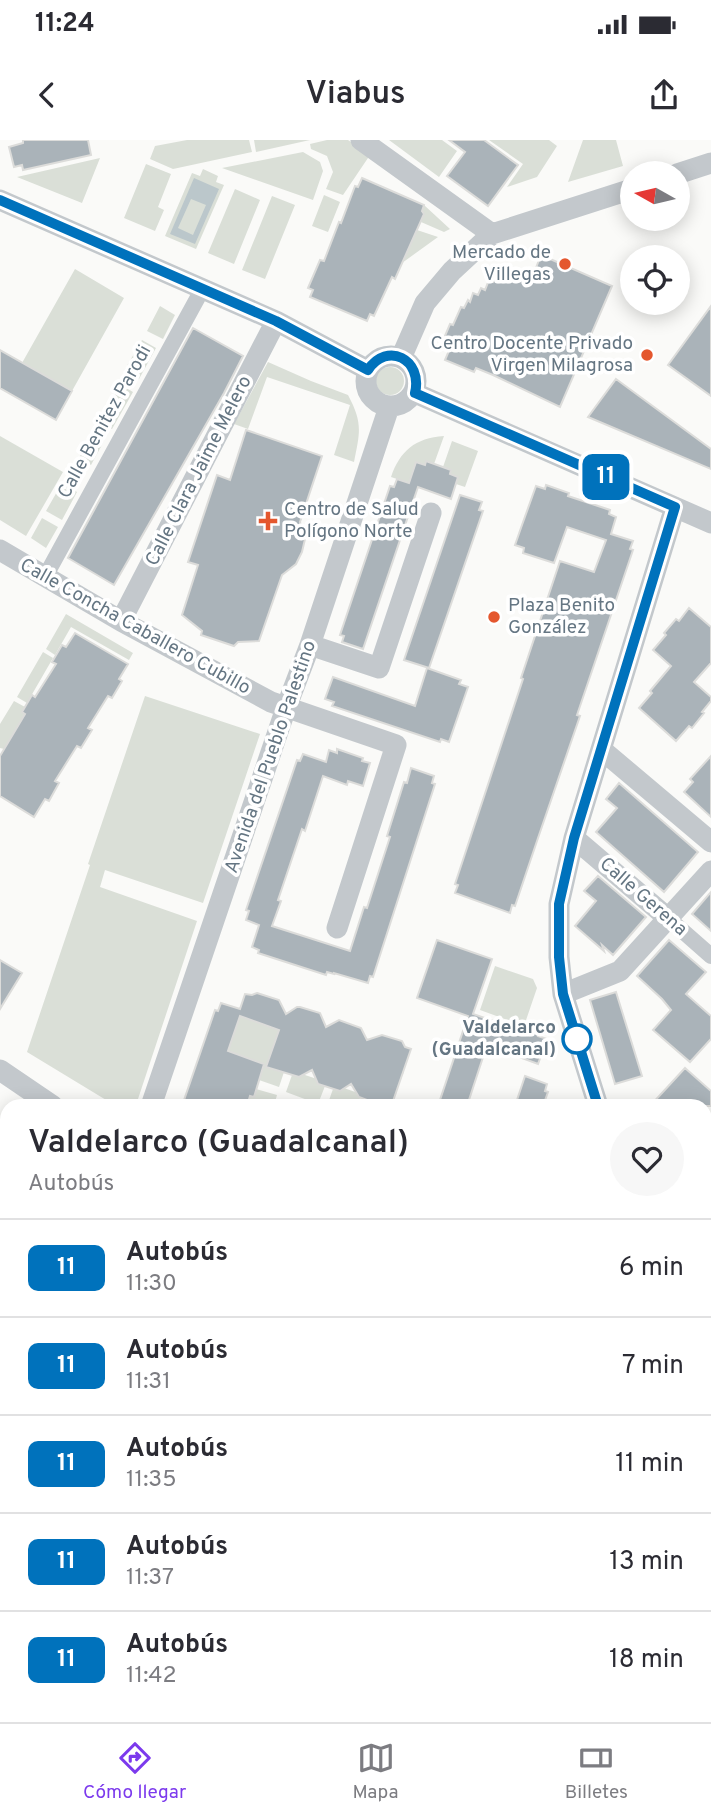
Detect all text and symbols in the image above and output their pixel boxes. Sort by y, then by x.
text: 11:24 [35,8,95,41]
text: Viabus [305,75,406,115]
icon: back [28,76,66,114]
icon: share [645,76,683,114]
north arrow [620,161,690,231]
map controls [620,161,690,315]
place label: Mercado de Villegas [452,241,551,287]
button: locate [620,245,690,315]
marker: Mercado de Villegas [557,256,573,272]
place label: Centro Docente Privado Virgen Milagrosa [431,332,633,378]
street label: Calle Benitez Parodi [53,341,157,503]
marker: Centro Docente Privado Virgen Milagrosa [639,347,655,363]
street label: Calle Clara Jaime Melero [140,372,258,570]
line badge: 11 [574,454,638,500]
text: 11 [596,462,616,492]
place label: Centro de Salud Polígono Norte [284,498,419,544]
marker: Centro de Salud Polígono Norte [258,511,278,531]
street label: Calle Concha Caballero Cubillo [15,553,255,701]
place label: Plaza Benito González [508,594,615,640]
marker: Plaza Benito González [486,609,502,625]
street label: Avenida del Pueblo Palestino [220,637,322,877]
street label: Calle Gerena [594,852,692,942]
place label: Valdelarco (Guadalcanal) [432,1016,556,1062]
marker: Valdelarco (Guadalcanal) [562,1024,592,1054]
button: heart [610,1122,684,1196]
text: Valdelarco (Guadalcanal) [28,1123,409,1165]
text: Autobús [28,1170,114,1199]
text: Autobús [126,1237,228,1270]
text: 6 min [619,1252,684,1285]
text: 11 [57,1253,76,1283]
text: 11:30 [126,1270,177,1299]
text: Autobús [126,1335,228,1368]
text: 7 min [622,1350,684,1383]
text: 11 [57,1351,76,1381]
text: 11:31 [126,1368,171,1397]
text: Autobús [126,1433,228,1466]
text: 11 min [615,1448,684,1481]
text: 11 [57,1449,76,1479]
text: 11:35 [126,1466,176,1495]
text: Autobús [126,1531,228,1564]
text: 13 min [609,1546,684,1579]
text: 11 [57,1547,76,1577]
text: 11:37 [126,1564,174,1593]
text: Autobús [126,1629,228,1662]
text: 18 min [609,1644,684,1677]
text: 11 [57,1645,76,1675]
text: 11:42 [126,1662,177,1691]
tab: Cómo llegar [83,1739,186,1805]
tab: Mapa [353,1739,399,1805]
tab: Billetes [565,1739,628,1805]

